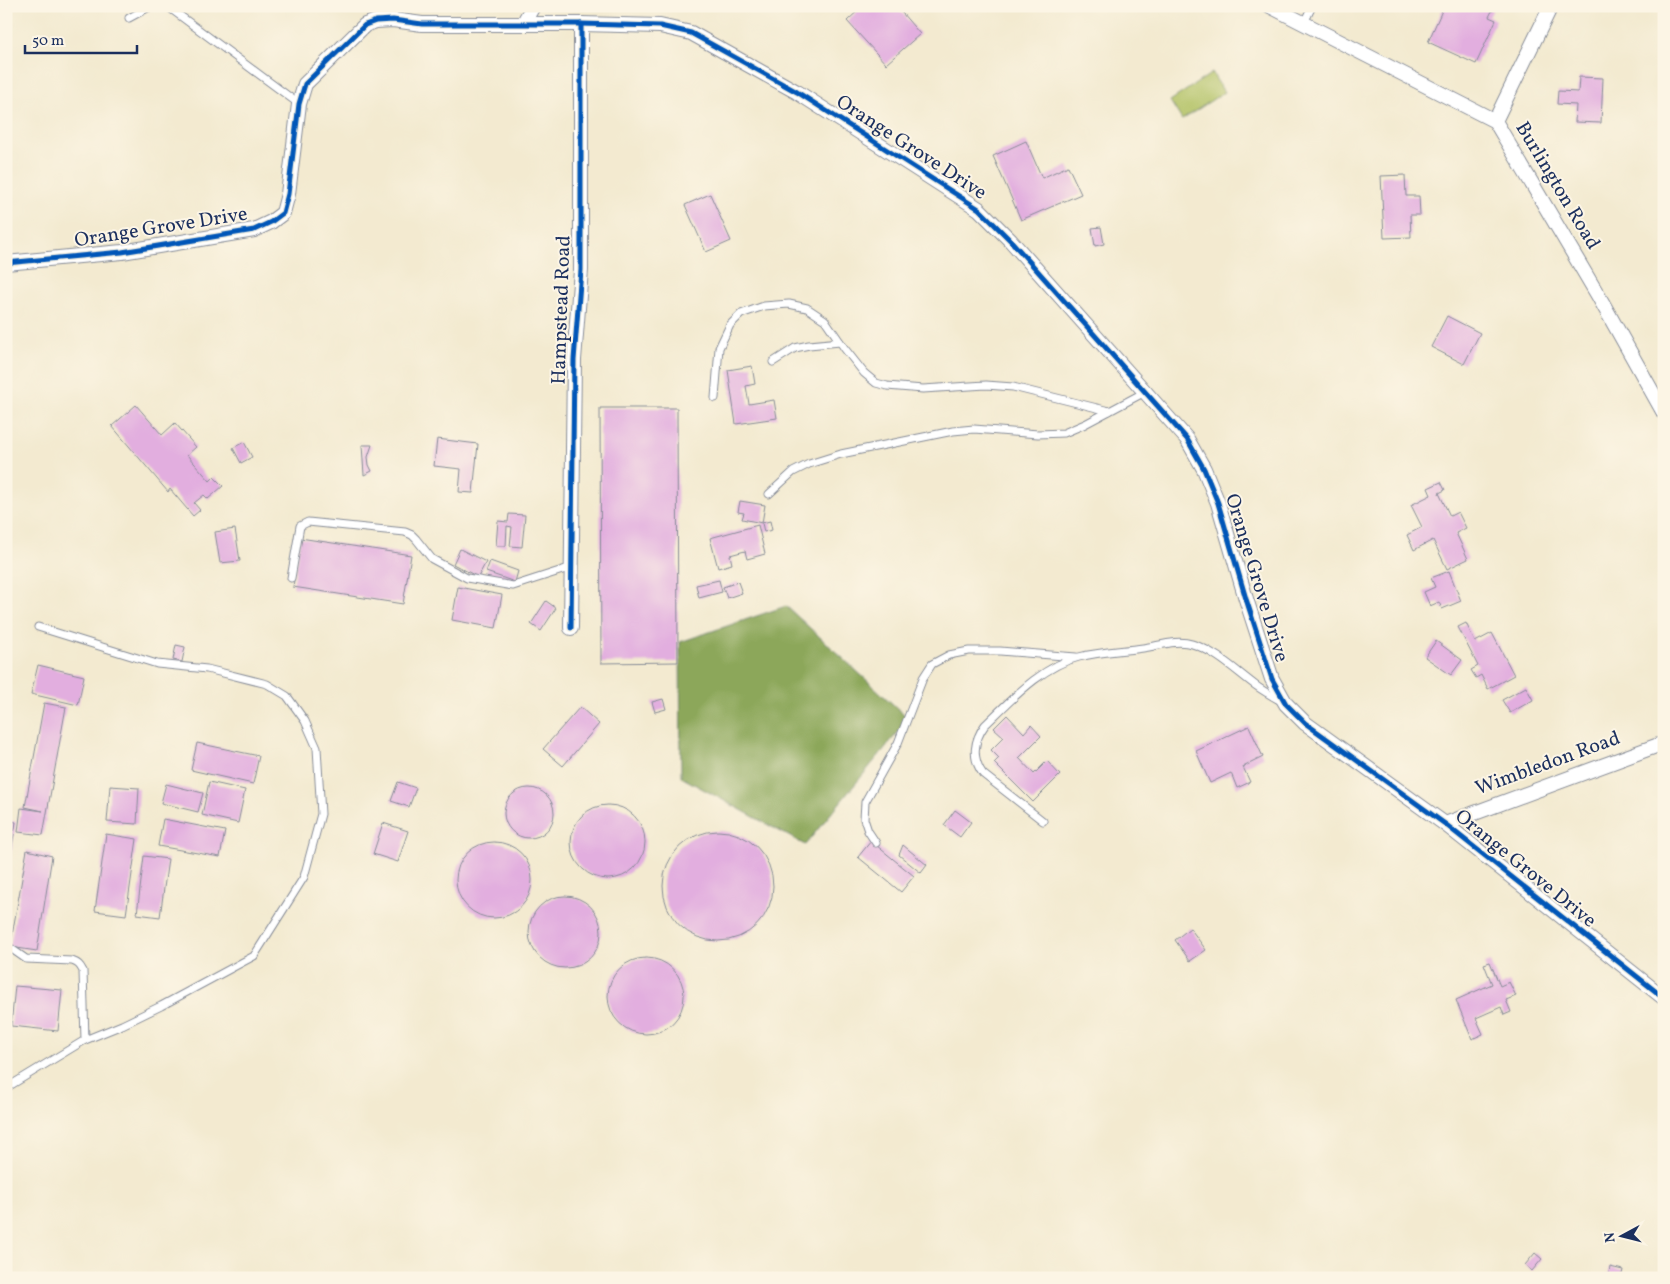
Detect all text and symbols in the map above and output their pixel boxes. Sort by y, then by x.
scale bar [25,22,138,54]
text: 50 m [32,31,64,52]
street label: Orange Grove Drive [830,89,992,207]
street label: Burlington Road [1508,117,1606,255]
street label: Orange Grove Drive [73,201,249,255]
street label: Hampstead Road [545,235,579,385]
street label: Orange Grove Drive [1217,490,1295,666]
street label: Wimbledon Road [1472,725,1624,803]
street label: Orange Grove Drive [1448,803,1602,935]
north arrow [1598,1212,1648,1262]
text: N [1601,1231,1621,1244]

